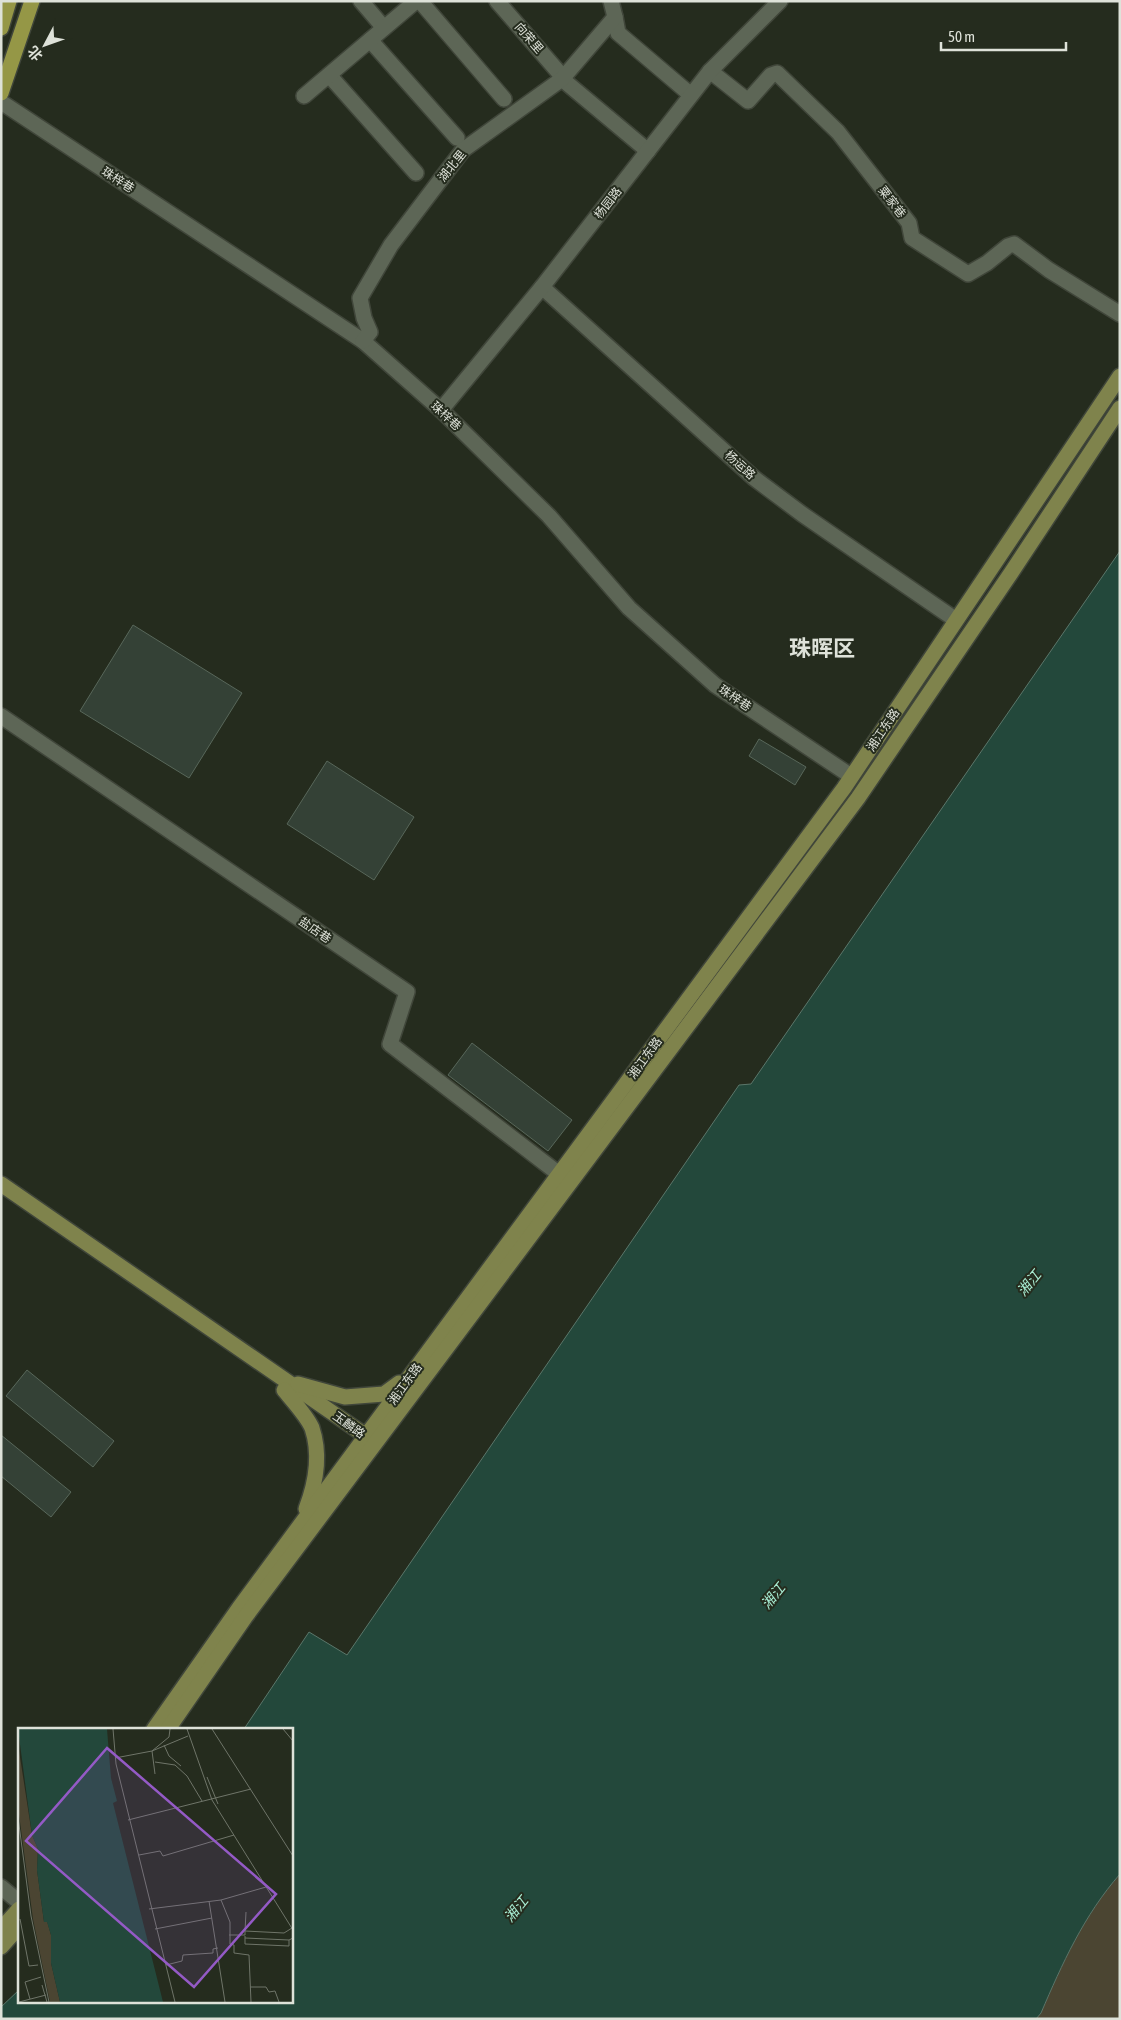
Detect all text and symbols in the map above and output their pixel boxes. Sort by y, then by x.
north arrow [20,20,70,70]
street label: 向荣里 [512,20,546,56]
scale bar [941,20,1066,52]
text: 50 m [948,28,975,45]
text: 北 [25,43,46,64]
street label: 湖北里 [435,148,469,184]
street label: 珠梓巷 [99,164,137,196]
street label: 粟家巷 [875,184,909,220]
street label: 杨园路 [591,185,625,221]
street label: 珠梓巷 [428,399,464,433]
street label: 杨运路 [722,448,758,482]
district label: 珠晖区 [789,635,855,661]
street label: 珠梓巷 [716,682,754,714]
street label: 湘江东路 [864,706,902,754]
street label: 盐店巷 [296,914,334,946]
street label: 湘江东路 [625,1034,665,1082]
water label: 湘江 [1014,1266,1045,1299]
street label: 湘江东路 [385,1360,425,1408]
street label: 玉麟路 [330,1409,368,1441]
water label: 湘江 [758,1579,789,1612]
inset map [18,1728,292,2002]
water label: 湘江 [501,1892,532,1925]

